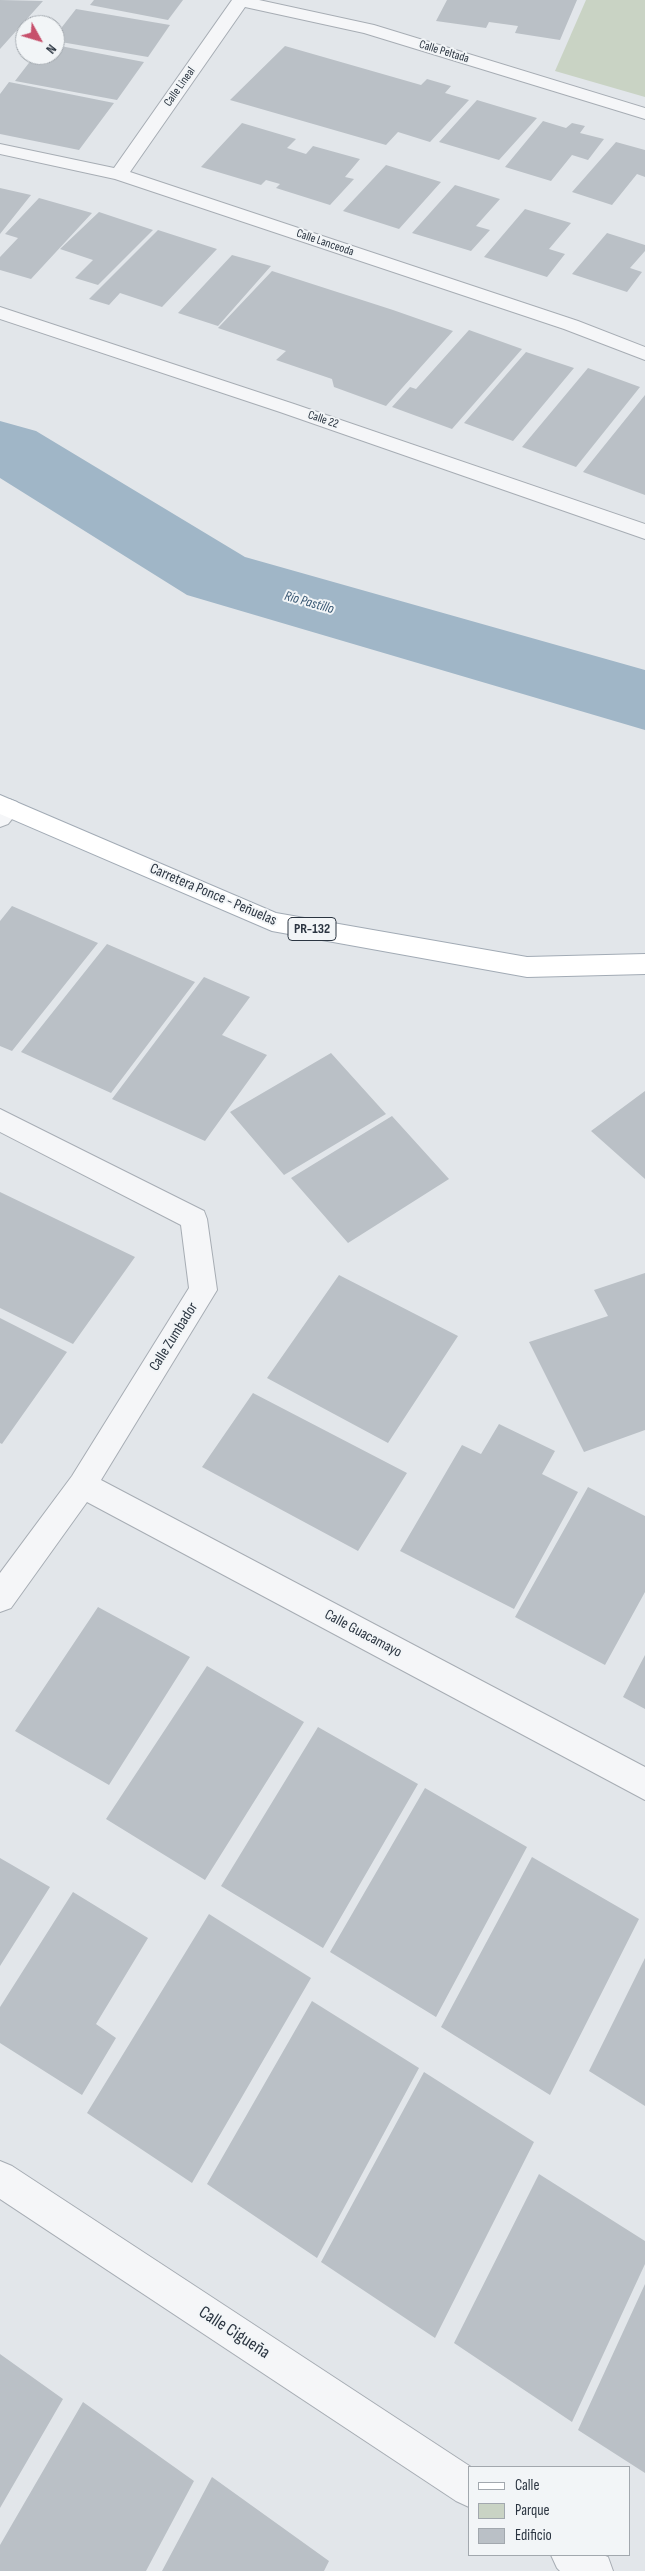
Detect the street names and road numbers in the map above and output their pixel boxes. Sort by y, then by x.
street label: Calle Peltada [417,38,471,66]
street label: Calle Lineal [161,64,199,110]
street label: Calle Lanceoda [294,226,356,260]
street label: Calle 22 [306,408,340,432]
street label: Carretera Ponce - Peñuelas [147,860,279,930]
road number: PR-132 [288,918,336,941]
street label: Calle Zumbador [146,1299,202,1375]
street label: Calle Guacamayo [321,1606,405,1662]
street label: Calle Cigueña [194,2302,274,2364]

